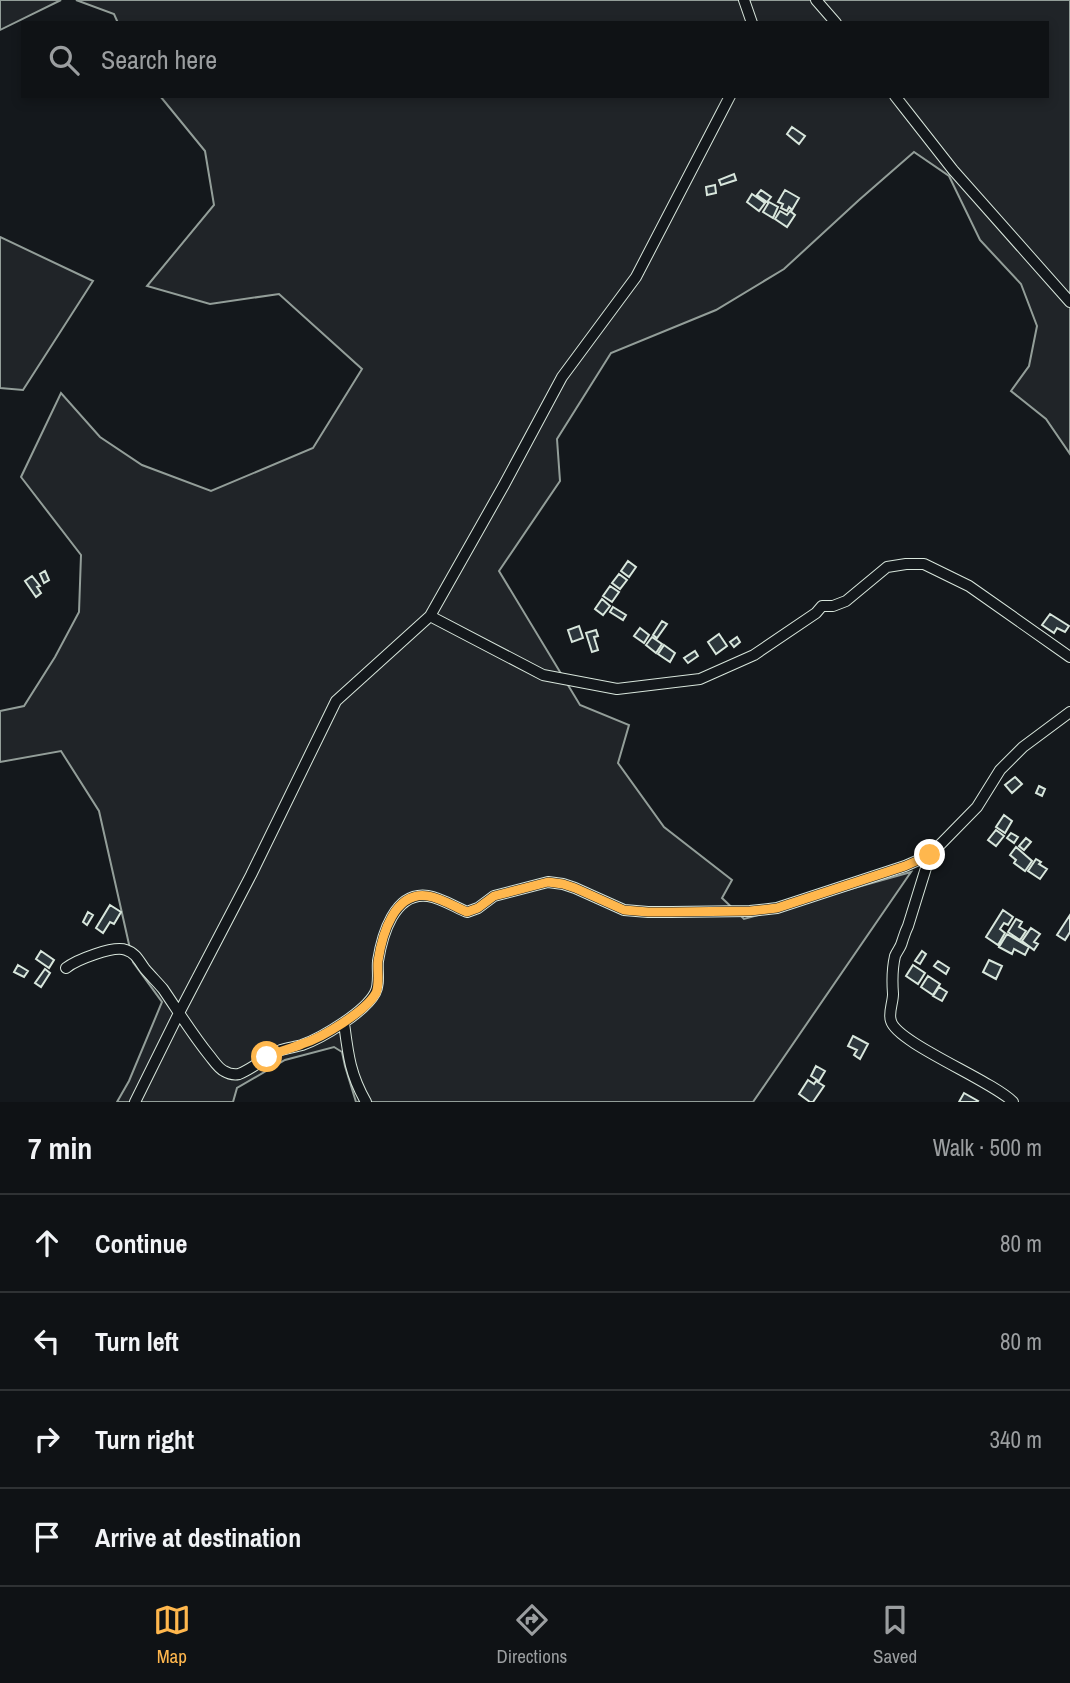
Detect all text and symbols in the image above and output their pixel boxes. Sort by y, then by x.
search box [21,21,1049,98]
icon: search [45,41,83,79]
text: Search here [101,42,217,77]
route end [914,839,945,870]
route start [251,1041,282,1072]
text: 7 min [28,1128,92,1168]
text: Walk · 500 m [933,1132,1042,1163]
icon: ahead [28,1224,66,1262]
text: Continue [95,1226,187,1261]
text: 80 m [1000,1228,1042,1259]
icon: left [28,1322,66,1360]
text: Turn left [95,1324,179,1359]
text: 80 m [1000,1326,1042,1357]
icon: right [28,1420,66,1458]
text: Turn right [95,1422,194,1457]
text: 340 m [990,1424,1042,1455]
icon: arrive [28,1518,66,1556]
text: Arrive at destination [95,1520,301,1555]
tab: Map [153,1601,191,1669]
tab: Directions [496,1601,567,1669]
tab: Saved [873,1601,917,1669]

